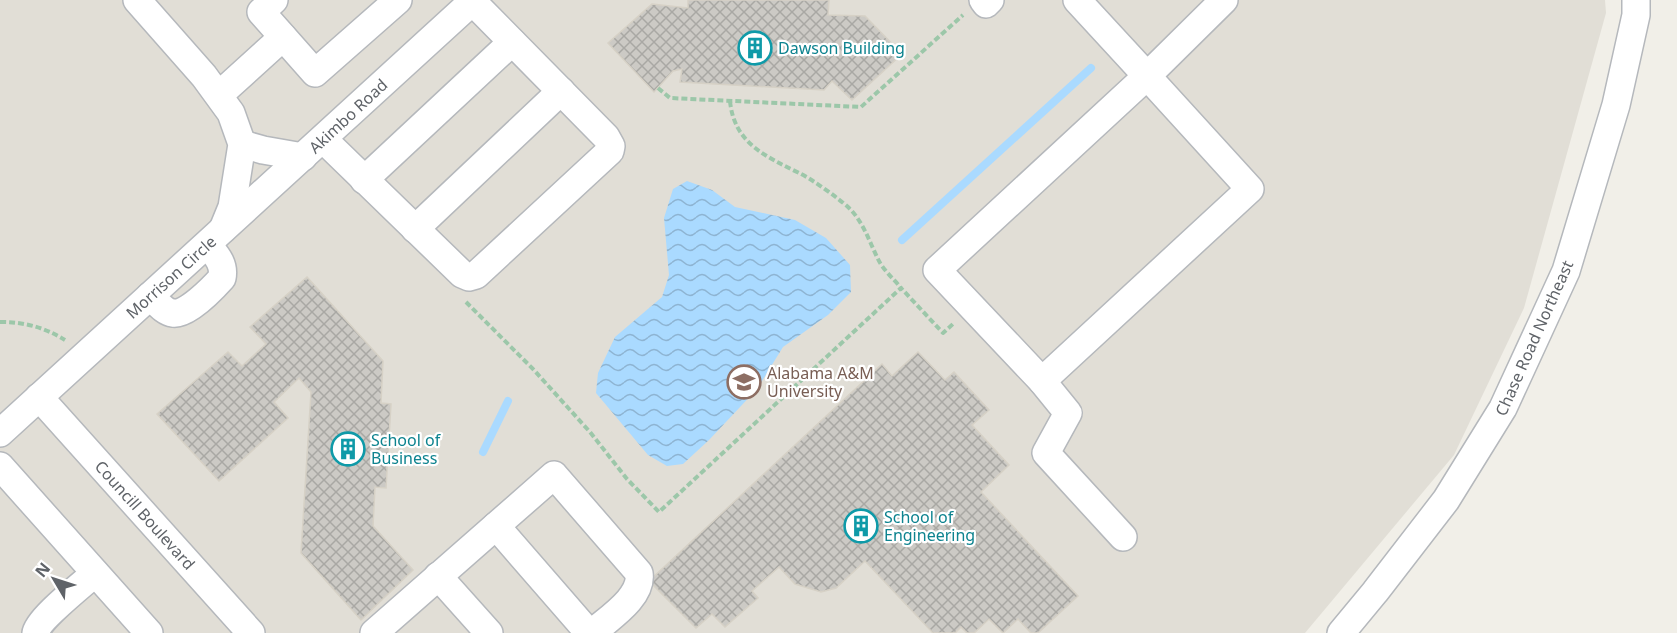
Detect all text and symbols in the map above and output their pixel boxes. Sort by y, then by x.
building icon: Dawson Building [737,30,773,66]
place label: Dawson Building [778,37,905,59]
street label: Akimbo Road [304,74,392,158]
street label: Morrison Circle [121,231,221,323]
street label: Chase Road Northeast [1490,257,1578,419]
place label: Alabama A&M University [767,362,874,402]
school or university icon: Alabama A&M University [726,364,762,400]
place label: School of Business [371,429,442,469]
building icon: School of Business [330,431,366,467]
street label: Councill Boulevard [90,456,200,574]
place label: School of Engineering [884,506,975,546]
building icon: School of Engineering [843,508,879,544]
north arrow [24,549,84,609]
text: N [30,558,55,582]

